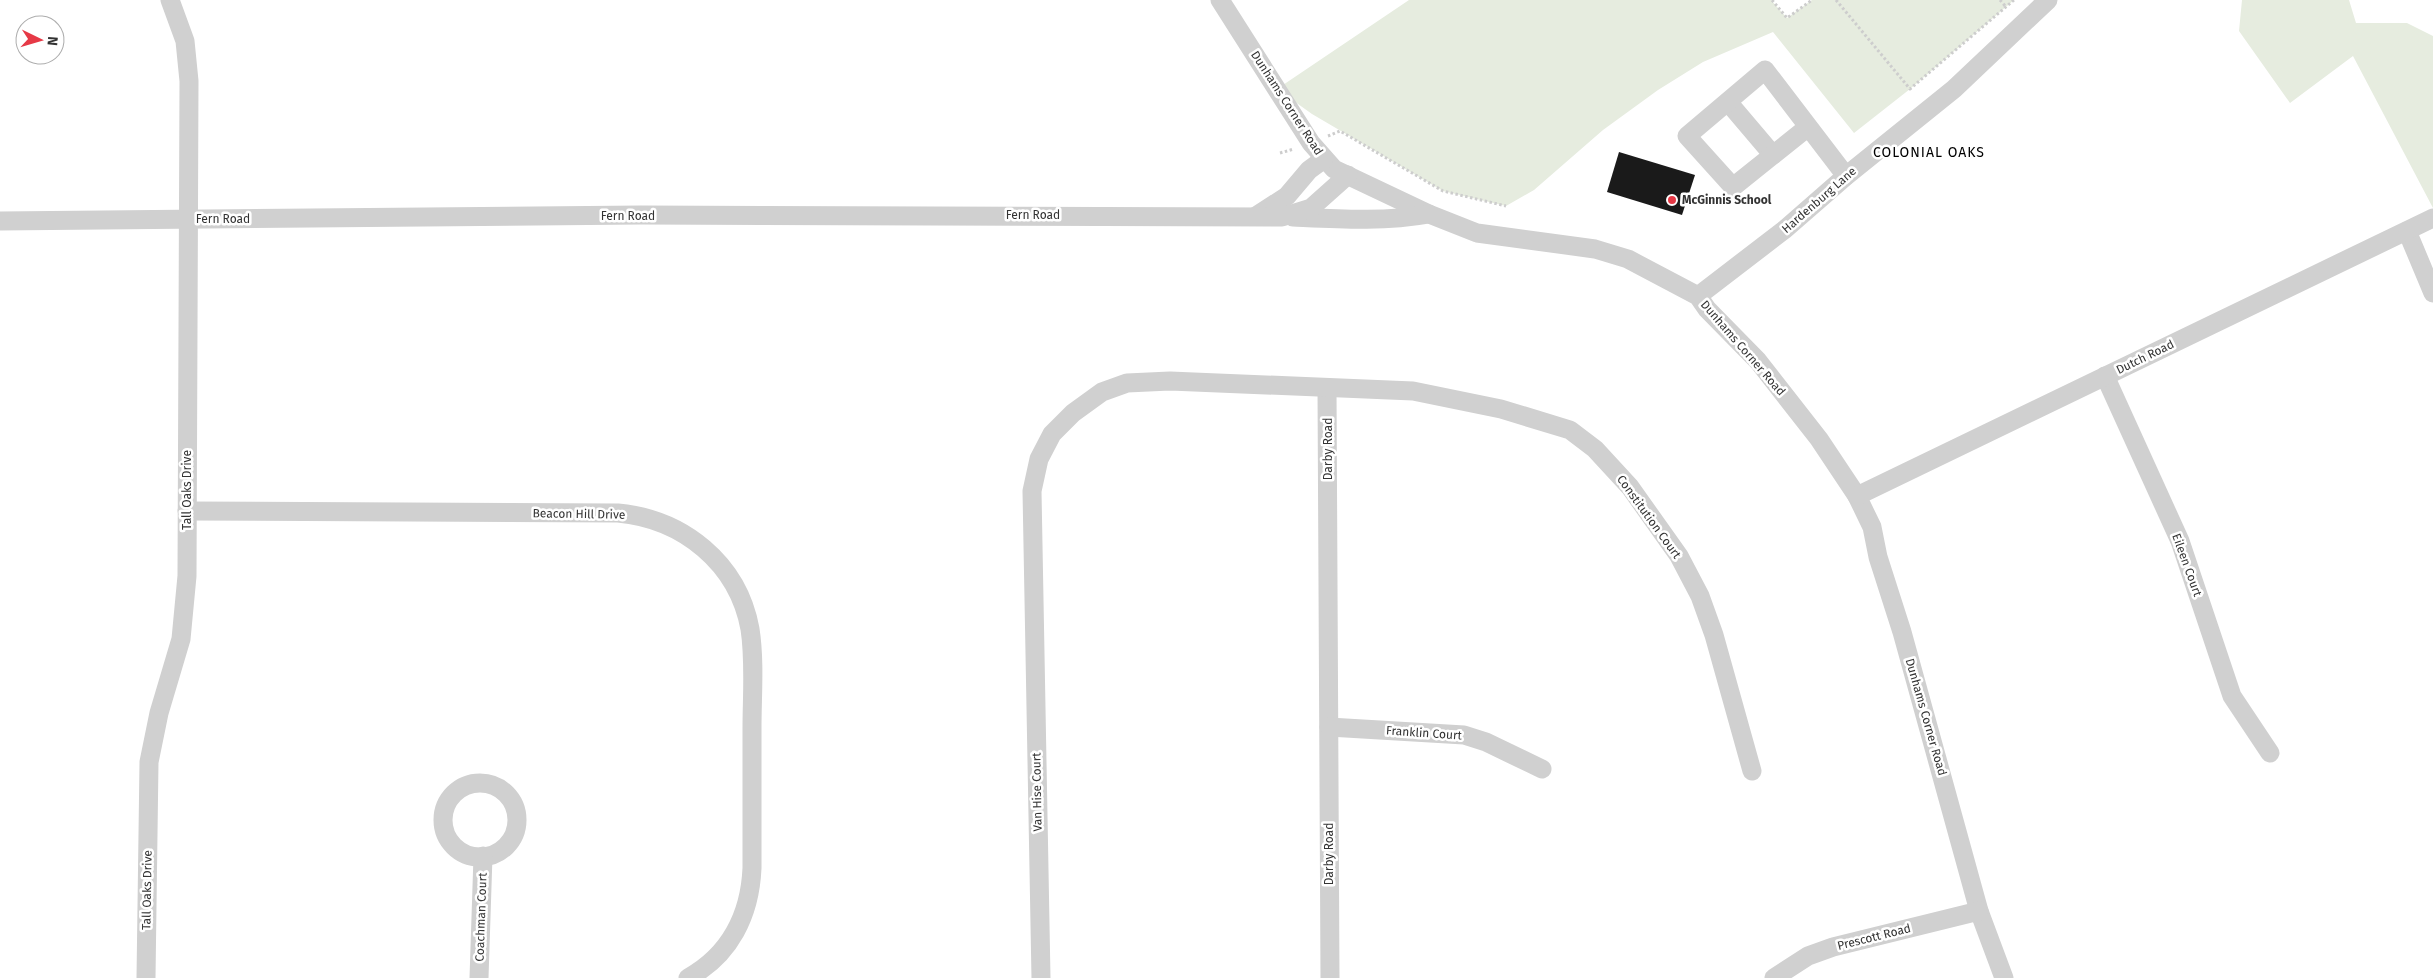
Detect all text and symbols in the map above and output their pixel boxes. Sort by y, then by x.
north arrow [15,15,65,65]
text: N [44,36,61,46]
street label: Dunhams Corner Road [1248,48,1326,158]
district label: COLONIAL OAKS [1873,144,1985,161]
street label: Hardenburg Lane [1779,164,1859,236]
place label: McGinnis School [1682,193,1772,207]
marker: McGinnis School [1666,194,1678,206]
street label: Fern Road [1006,208,1060,222]
street label: Fern Road [601,209,655,223]
street label: Fern Road [196,212,250,226]
street label: Dunhams Corner Road [1698,298,1788,398]
street label: Dutch Road [2114,337,2176,377]
street label: Darby Road [1321,418,1335,480]
street label: Tall Oaks Drive [180,450,194,530]
street label: Constitution Court [1614,473,1684,562]
street label: Beacon Hill Drive [532,506,626,522]
street label: Eileen Court [2169,532,2205,599]
street label: Dunhams Corner Road [1903,657,1949,777]
street label: Franklin Court [1386,723,1463,743]
street label: Van Hise Court [1029,752,1045,832]
street label: Darby Road [1322,823,1336,885]
street label: Tall Oaks Drive [139,850,155,930]
street label: Coachman Court [472,872,490,962]
street label: Prescott Road [1836,921,1912,953]

